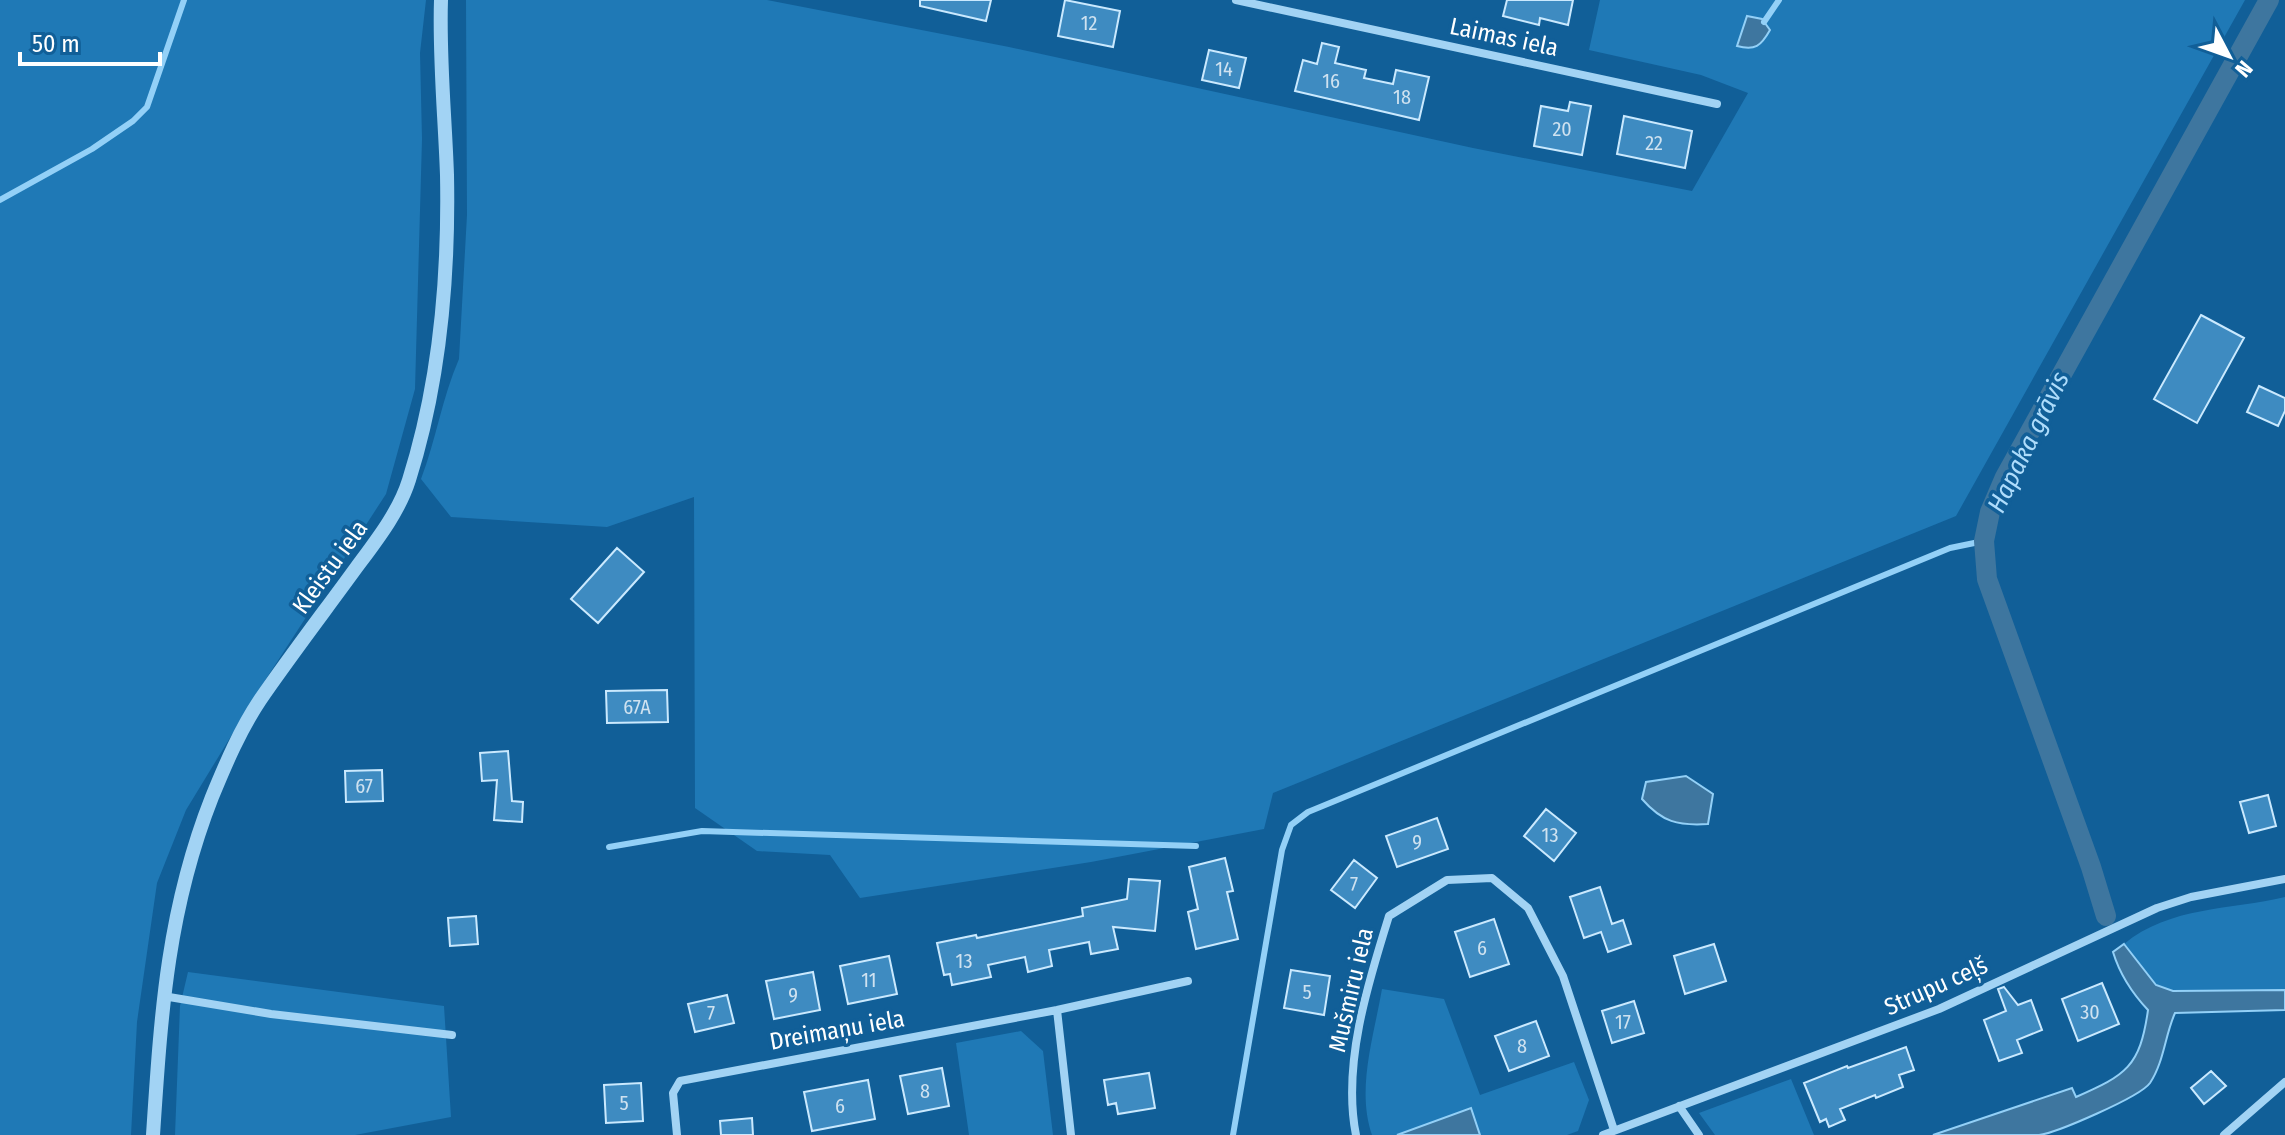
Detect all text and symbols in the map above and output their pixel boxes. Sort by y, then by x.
house number: 12 [1081,11,1097,35]
street label: Laimas iela [1447,12,1561,62]
scale bar [20,16,160,66]
north arrow [2189,16,2269,96]
text: 50 m [32,30,80,58]
text: N [2229,55,2258,83]
house number: 14 [1215,57,1233,81]
house number: 16 [1322,69,1340,93]
house number: 18 [1393,85,1411,109]
house number: 20 [1552,117,1572,141]
house number: 22 [1645,131,1663,155]
water label: Hapaka grāvis [1981,367,2076,518]
street label: Kleistu iela [287,515,373,619]
house number: 67A [623,695,651,719]
house number: 67 [355,774,373,798]
house number: 13 [1542,823,1558,847]
house number: 9 [1412,830,1422,854]
house number: 7 [1350,872,1358,896]
street label: Mušmiru iela [1323,925,1379,1055]
house number: 6 [1477,936,1487,960]
house number: 13 [956,949,972,973]
street label: Strupu ceļš [1880,951,1992,1022]
house number: 11 [861,968,877,992]
house number: 5 [1302,980,1312,1004]
house number: 9 [788,983,798,1007]
house number: 30 [2080,1000,2100,1024]
house number: 7 [707,1001,715,1025]
street label: Dreimaņu iela [767,1004,907,1058]
house number: 17 [1615,1010,1631,1034]
house number: 8 [1517,1034,1527,1058]
house number: 8 [920,1079,930,1103]
house number: 5 [619,1091,629,1115]
house number: 6 [835,1094,845,1118]

